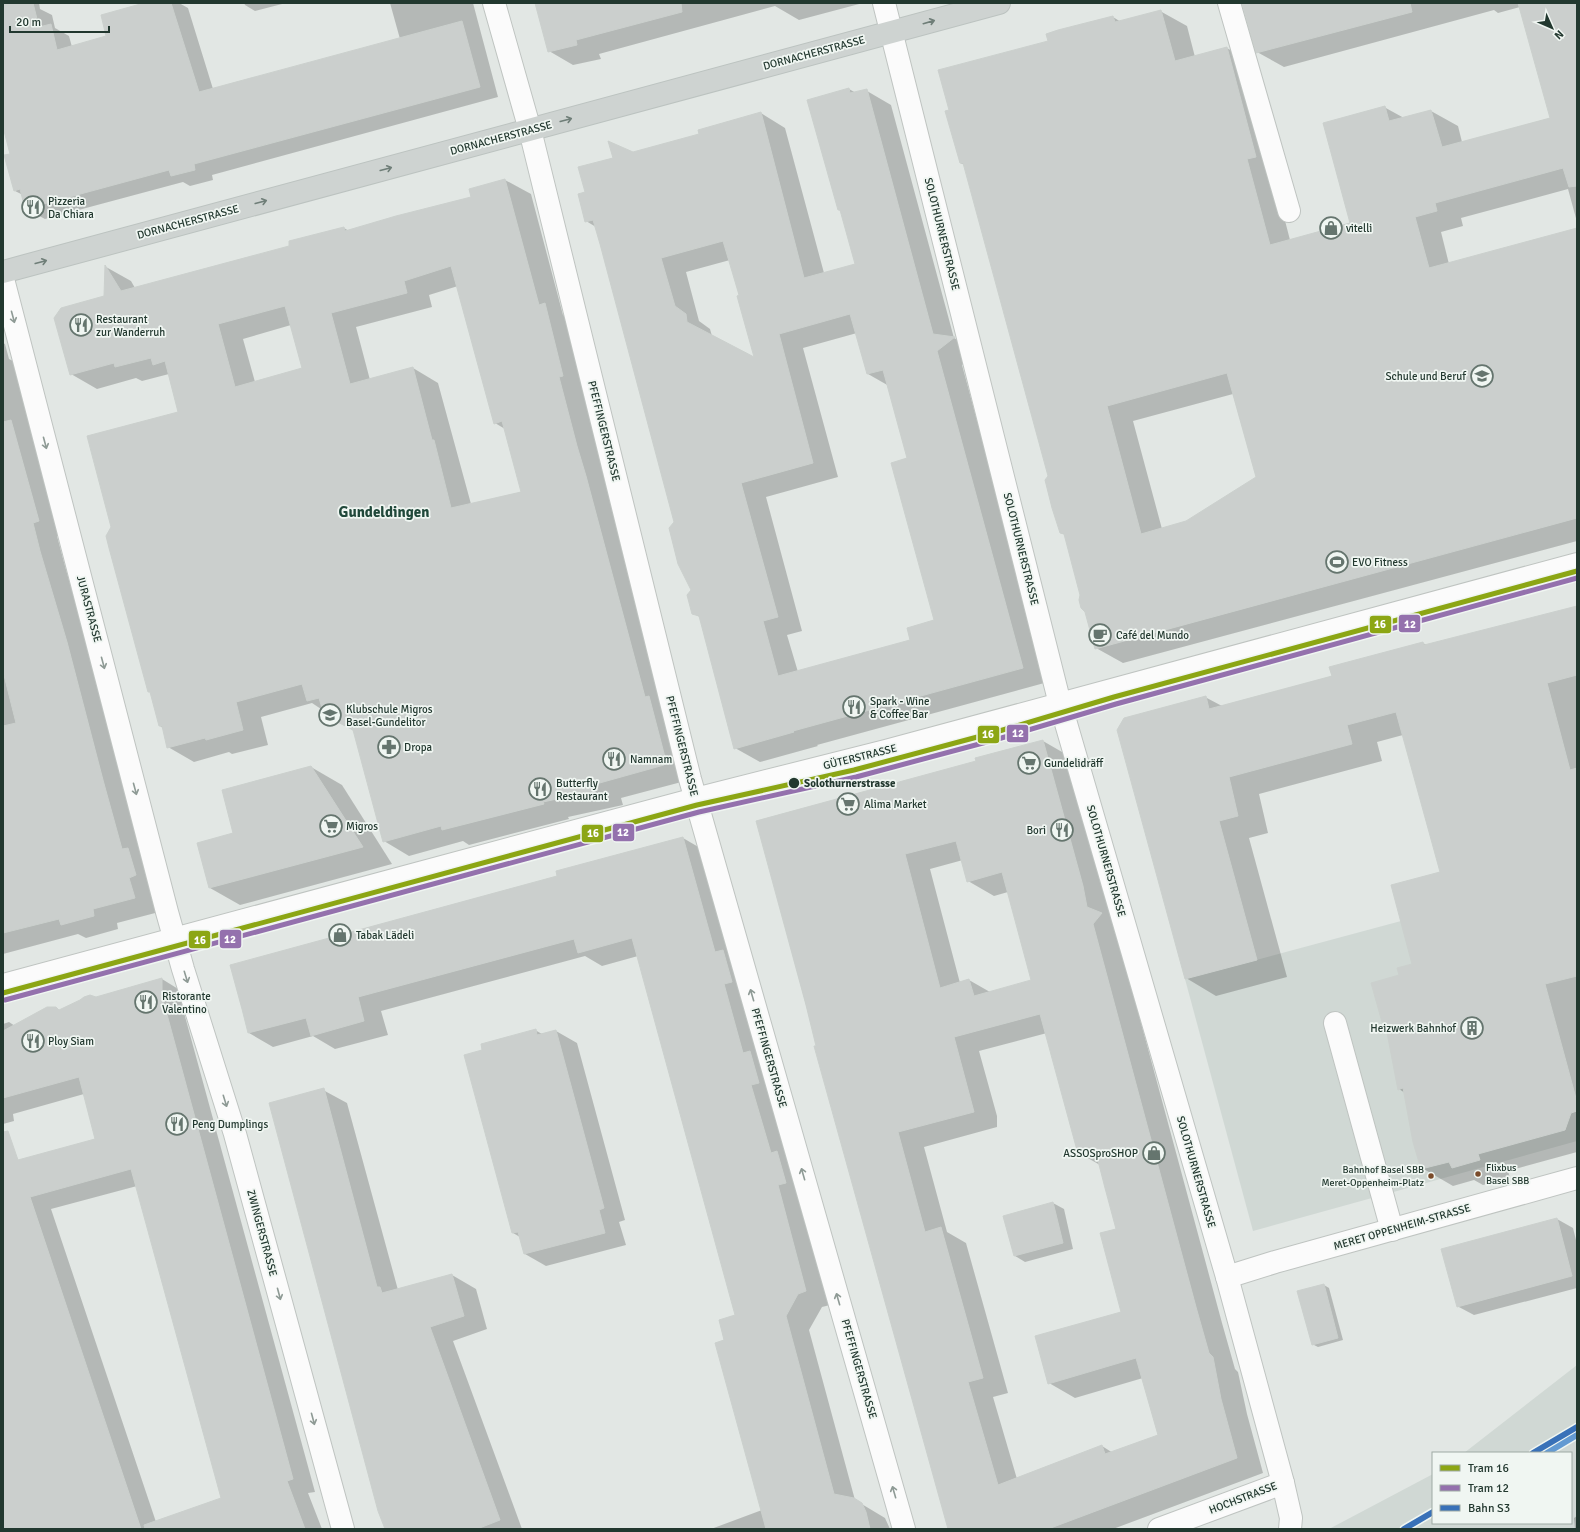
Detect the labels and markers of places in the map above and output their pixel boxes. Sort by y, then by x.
restaurant icon: Pizzeria Da Chiara [20,194,46,220]
place label: Pizzeria Da Chiara [48,195,94,221]
shop icon: vitelli [1318,215,1344,241]
place label: vitelli [1346,222,1372,235]
restaurant icon: Restaurant zur Wanderruh [68,312,94,338]
place label: Restaurant zur Wanderruh [96,313,165,339]
school or university icon: Schule und Beruf [1469,363,1495,389]
place label: Schule und Beruf [1385,370,1467,383]
sports icon: EVO Fitness [1324,549,1350,575]
place label: EVO Fitness [1352,556,1408,569]
cafe icon: Café del Mundo [1087,622,1113,648]
place label: Café del Mundo [1116,629,1189,642]
restaurant icon: Spark - Wine & Coffee Bar [841,694,867,720]
place label: Spark - Wine & Coffee Bar [870,695,930,721]
school or university icon: Klubschule Migros Basel-Gundelitor [317,702,343,728]
place label: Klubschule Migros Basel-Gundelitor [346,703,433,729]
pharmacy icon: Dropa [376,734,402,760]
place label: Dropa [404,741,433,754]
restaurant icon: Namnam [601,746,627,772]
supermarket icon: Gundelidräff [1016,750,1042,776]
place label: Namnam [630,753,672,766]
place label: Gundelidräff [1044,757,1104,770]
restaurant icon: Butterfly Restaurant [527,776,553,802]
marker: Solothurnerstrasse [787,776,801,790]
place label: Butterfly Restaurant [556,777,608,803]
place label: Solothurnerstrasse [804,777,896,790]
supermarket icon: Alima Market [835,791,861,817]
place label: Alima Market [864,798,927,811]
supermarket icon: Migros [318,813,344,839]
restaurant icon: Bori [1049,817,1075,843]
place label: Migros [346,820,378,833]
place label: Bori [1026,824,1046,837]
shop icon: Tabak Lädeli [327,922,353,948]
place label: Tabak Lädeli [356,929,414,942]
restaurant icon: Ristorante Valentino [133,989,159,1015]
place label: Ristorante Valentino [162,990,211,1016]
building icon: Heizwerk Bahnhof [1459,1015,1485,1041]
place label: Heizwerk Bahnhof [1370,1022,1457,1035]
restaurant icon: Ploy Siam [20,1028,46,1054]
place label: Ploy Siam [48,1035,94,1048]
restaurant icon: Peng Dumplings [164,1111,190,1137]
place label: Peng Dumplings [192,1118,268,1131]
shop icon: ASSOSproSHOP [1141,1140,1167,1166]
place label: ASSOSproSHOP [1063,1147,1138,1160]
place label: Flixbus Basel SBB [1486,1162,1529,1187]
place label: Bahnhof Basel SBB Meret-Oppenheim-Platz [1321,1164,1425,1189]
marker: Flixbus Basel SBB [1473,1169,1483,1179]
marker: Bahnhof Basel SBB Meret-Oppenheim-Platz [1426,1171,1436,1181]

